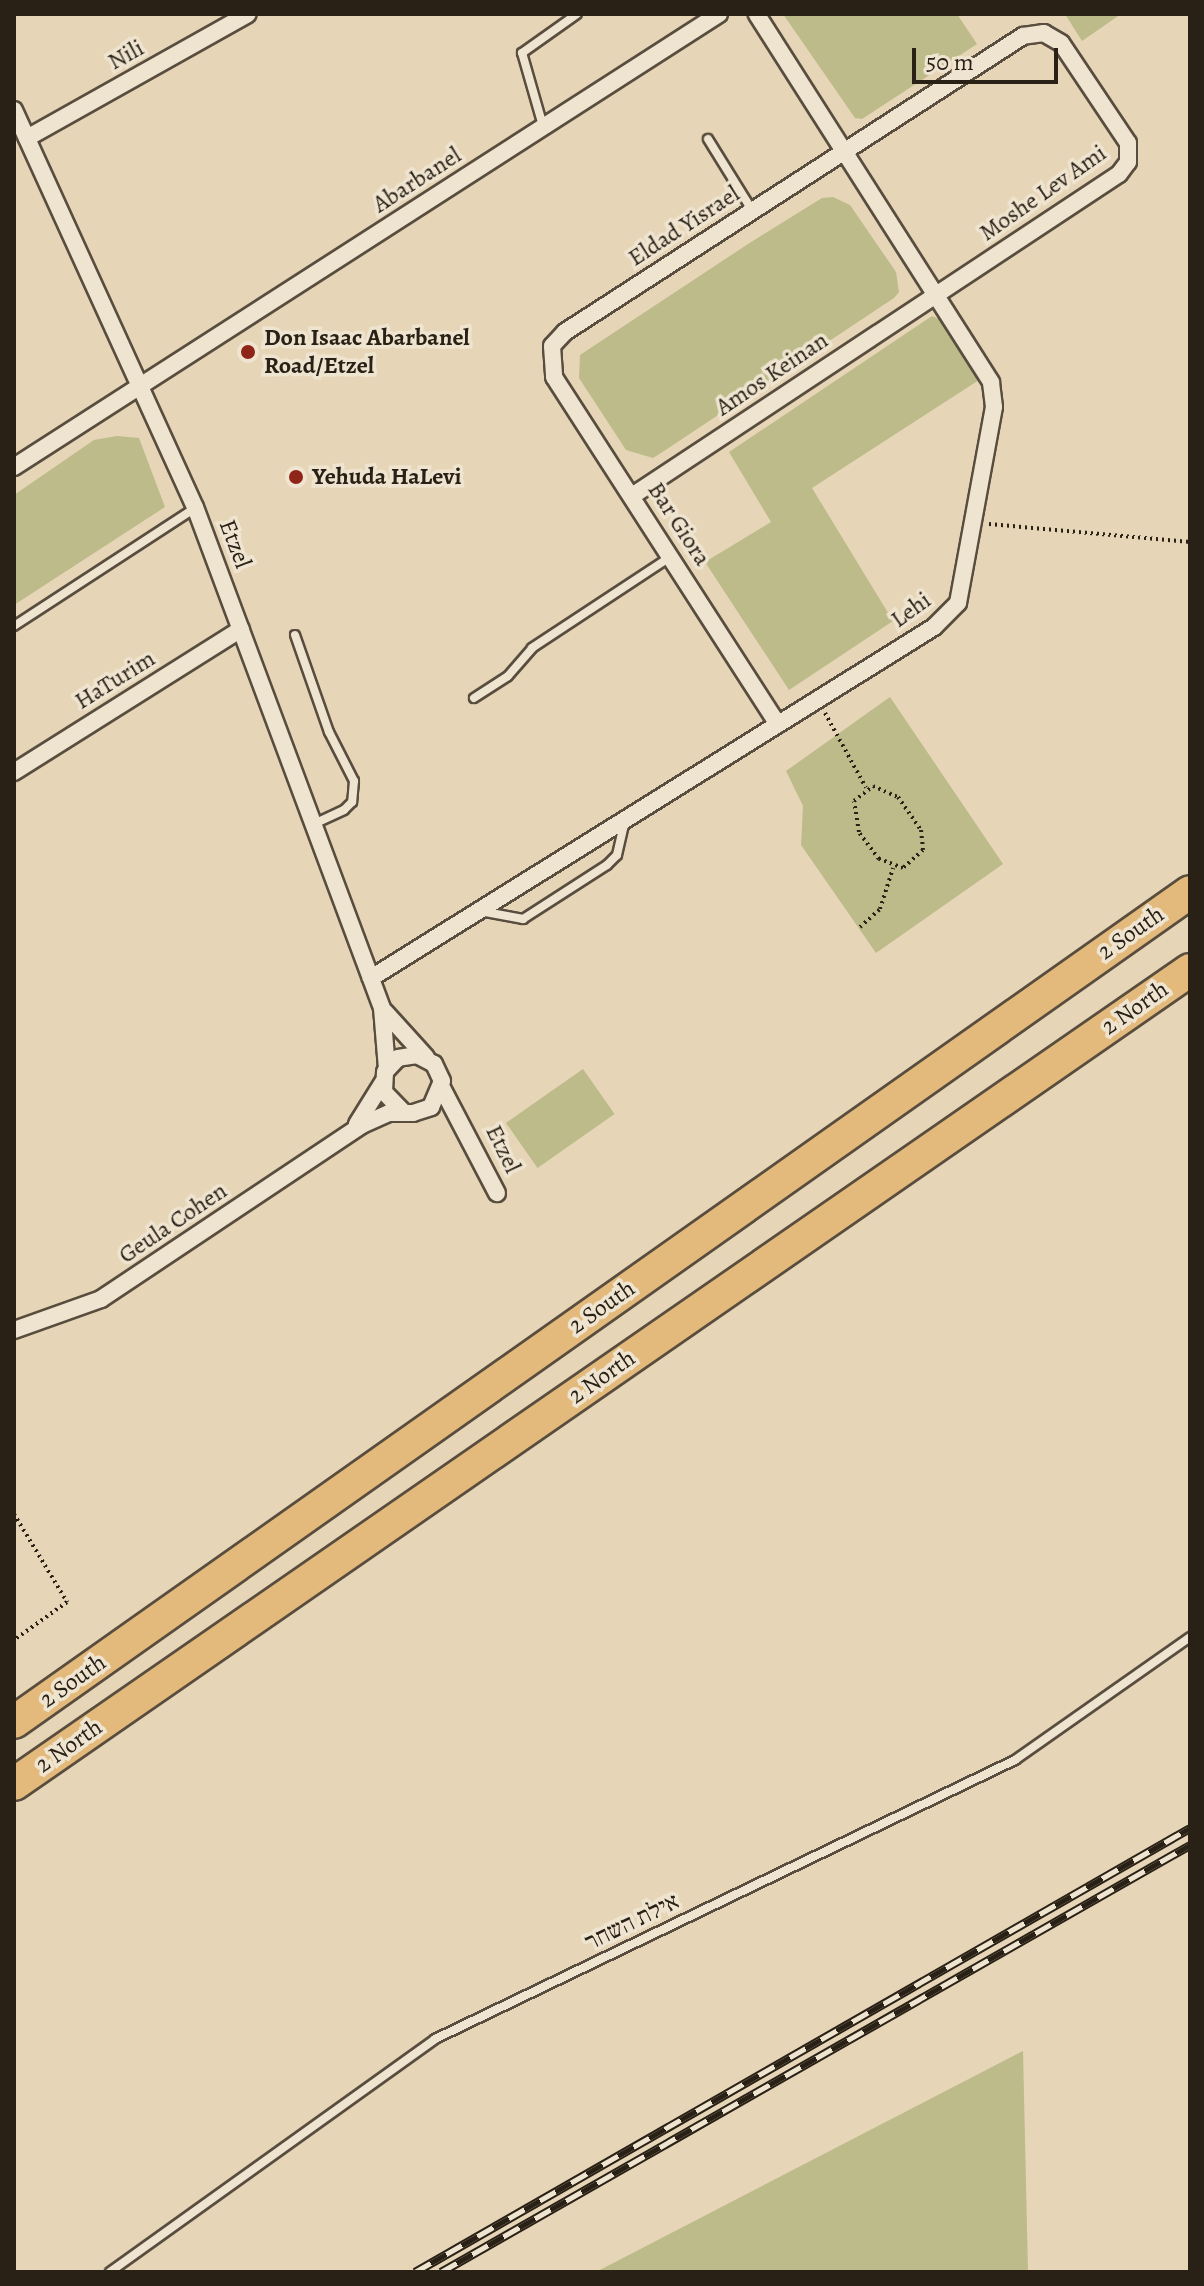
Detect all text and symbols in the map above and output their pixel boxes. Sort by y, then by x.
scale bar [916,32,1062,82]
street label: Nili [103,34,149,76]
text: 50 m [926,46,974,78]
street label: Moshe Lev Ami [974,139,1112,247]
street label: Abarbanel [368,141,466,219]
street label: Eldad Yisrael [623,179,745,273]
place label: Don Isaac Abarbanel Road/Etzel [264,324,470,380]
street label: Amos Keinan [710,326,834,422]
marker: Don Isaac Abarbanel Road/Etzel [239,343,257,361]
place label: Yehuda HaLevi [312,463,461,491]
marker: Yehuda HaLevi [287,468,305,486]
street label: Bar Giora [641,477,717,571]
street label: Etzel [213,516,257,572]
street label: Lehi [885,586,937,634]
street label: HaTurim [70,644,160,716]
street label: 2 South [1092,900,1170,966]
street label: 2 North [1096,975,1174,1041]
street label: Etzel [479,1120,527,1178]
street label: Geula Cohen [113,1176,233,1270]
street label: 2 South [563,1274,641,1340]
street label: 2 North [563,1344,641,1410]
street label: 2 South [34,1648,112,1714]
street label: 2 North [30,1713,108,1779]
street label: אילת השחר [580,1887,684,1957]

